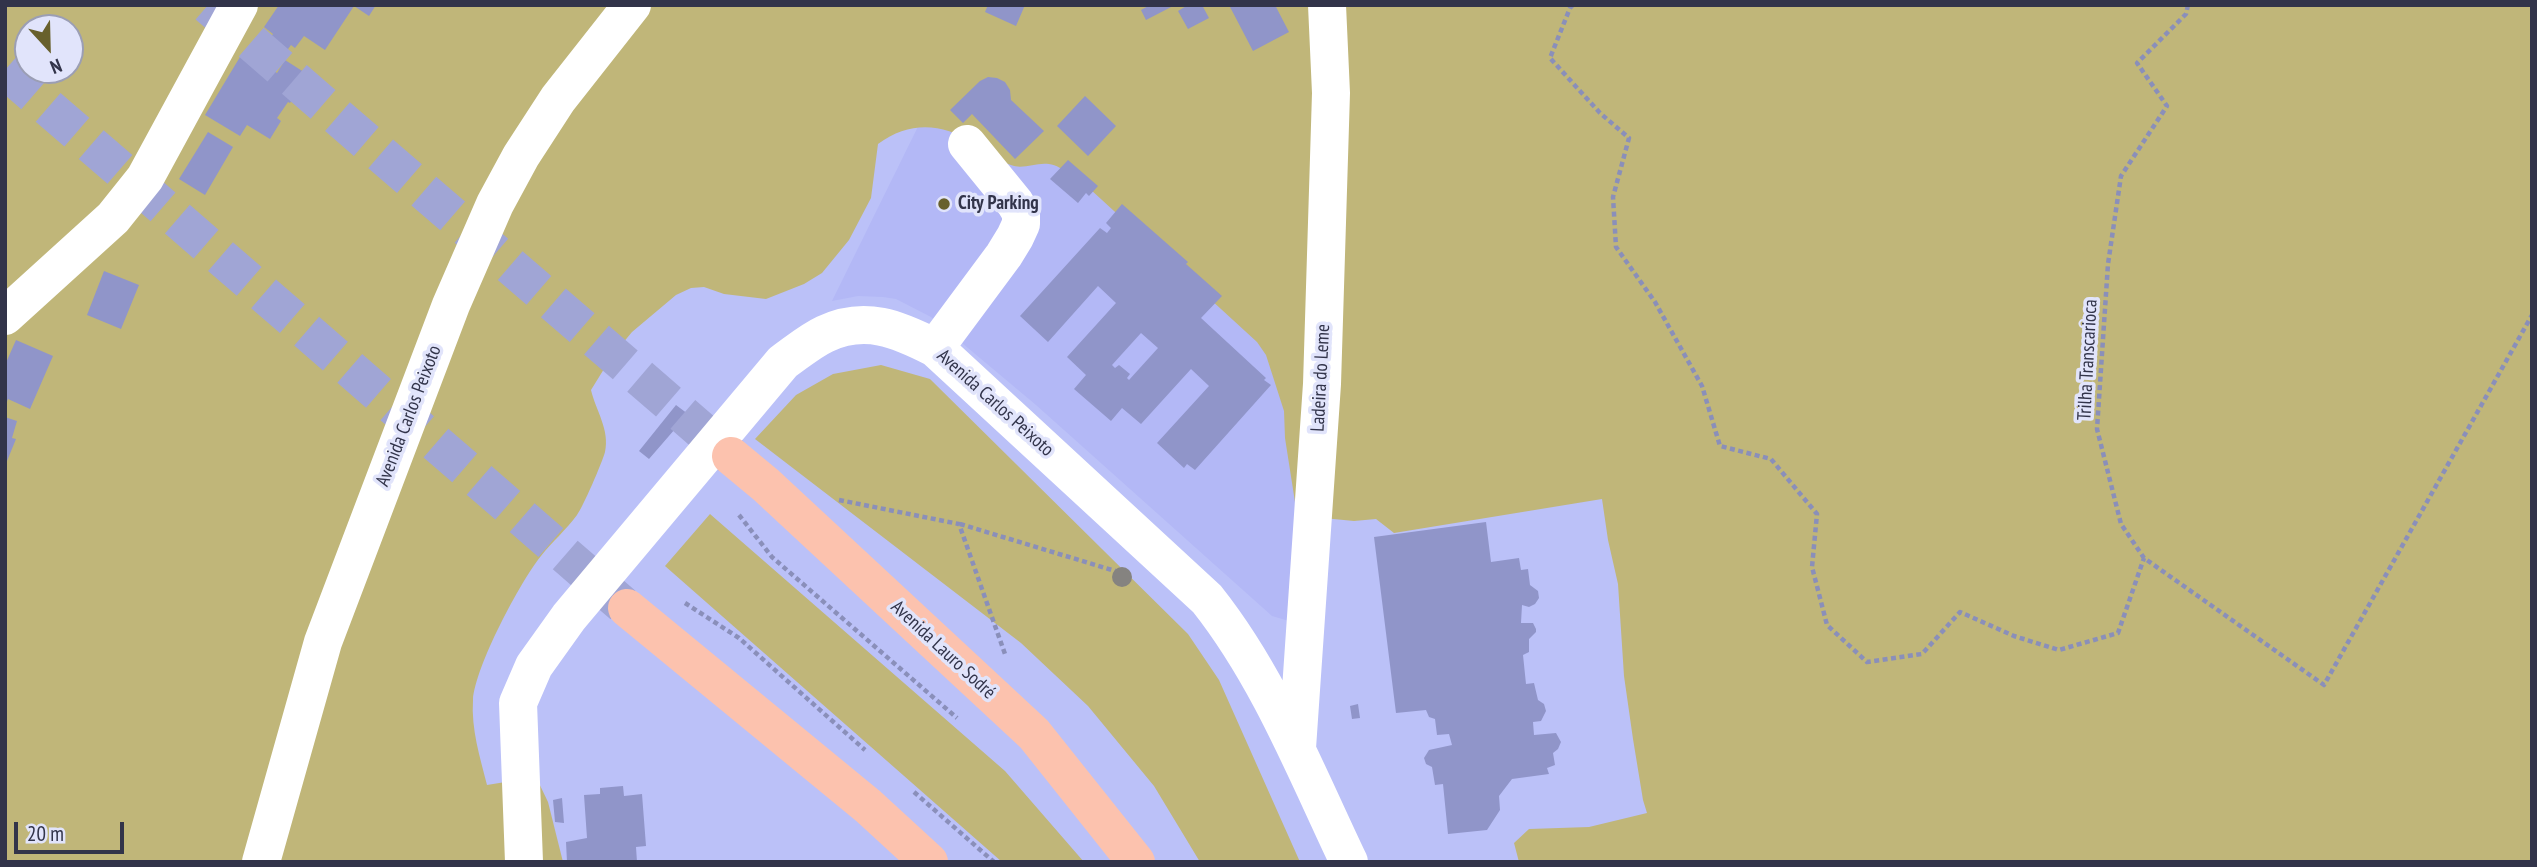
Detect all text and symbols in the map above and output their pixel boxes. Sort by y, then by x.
north arrow [14,14,84,84]
text: N [47,54,65,80]
place label: City Parking [958,193,1039,215]
marker: City Parking [936,196,952,212]
street label: Trilha Transcarioca [2073,299,2103,421]
street label: Ladeira do Leme [1307,324,1335,432]
street label: Avenida Carlos Peixoto [372,342,446,490]
street label: Avenida Carlos Peixoto [932,345,1058,461]
street label: Avenida Lauro Sodré [886,596,1000,704]
scale bar [18,808,128,852]
text: 20 m [27,820,64,847]

